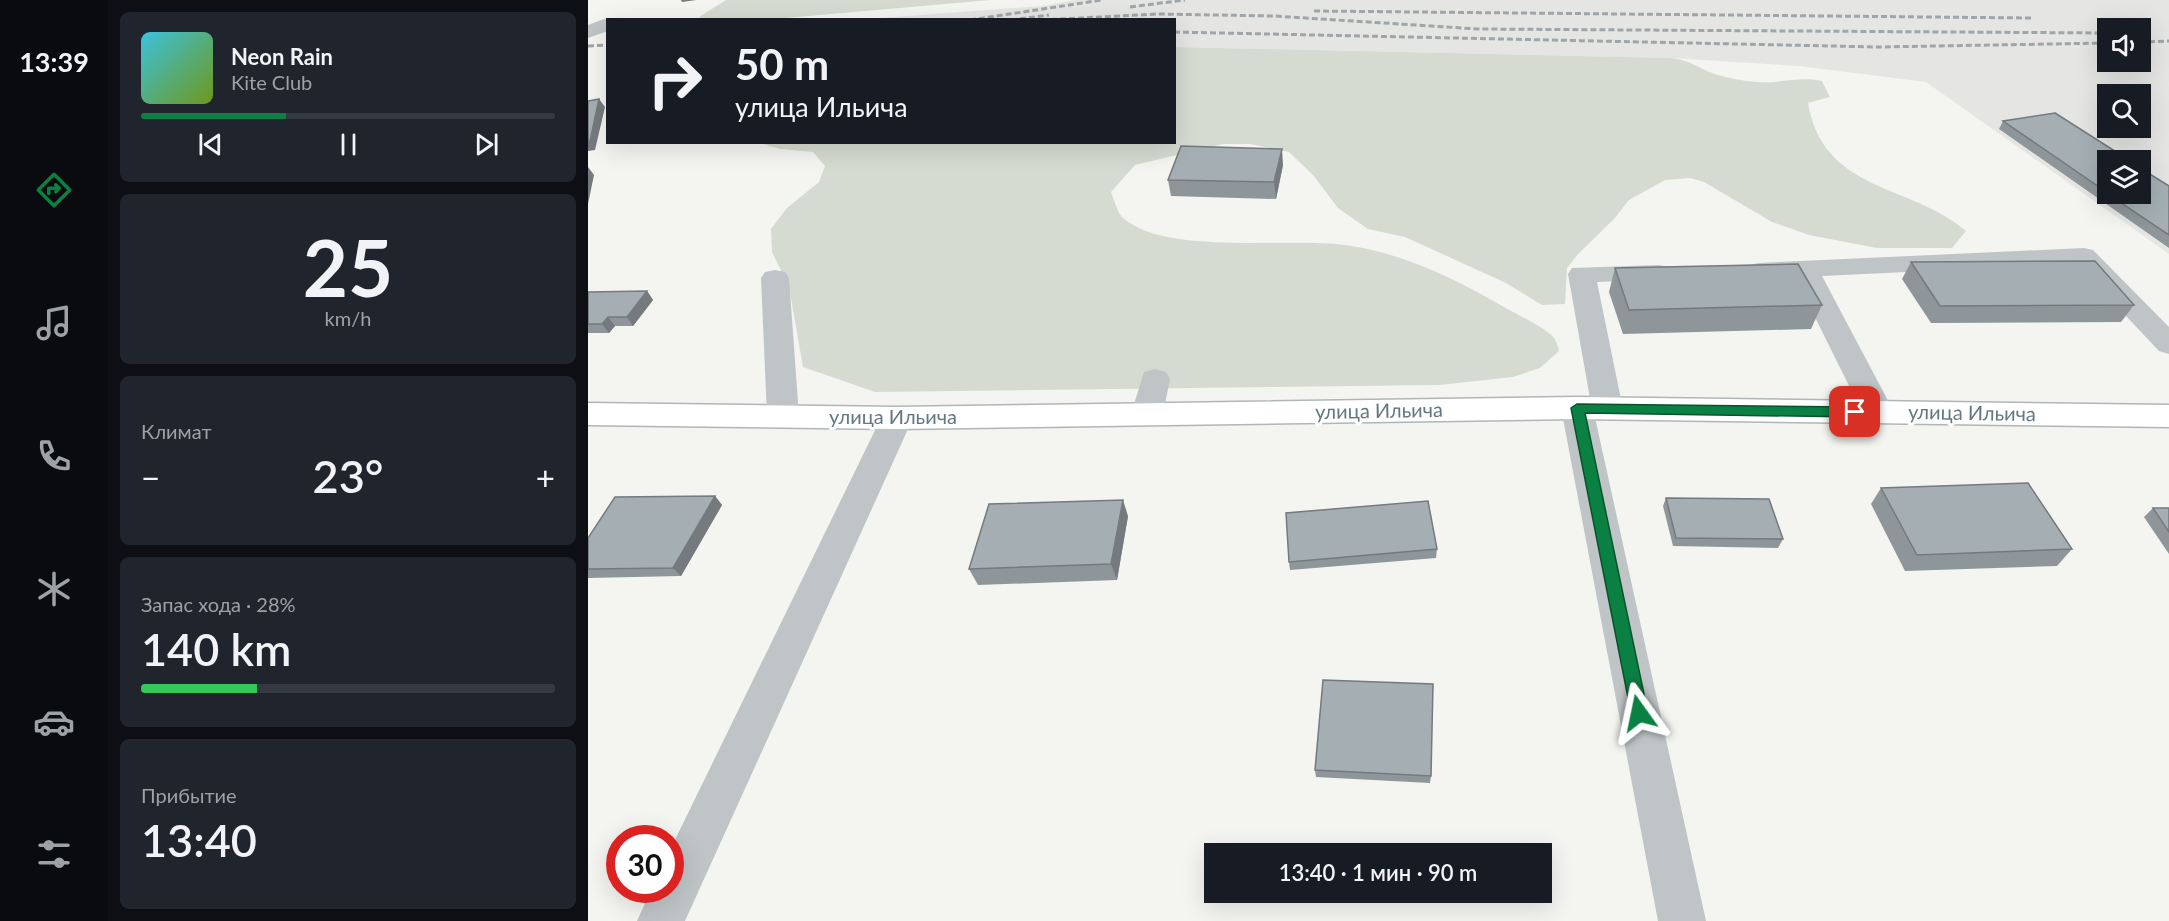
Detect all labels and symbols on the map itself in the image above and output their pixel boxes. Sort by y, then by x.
pin [1829,386,1880,437]
street label: улица Ильича [1315,397,1443,423]
street label: улица Ильича [1908,399,2036,425]
street label: улица Ильича [829,404,957,428]
position arrow [1607,681,1671,745]
speed limit sign: 30 [606,825,684,903]

